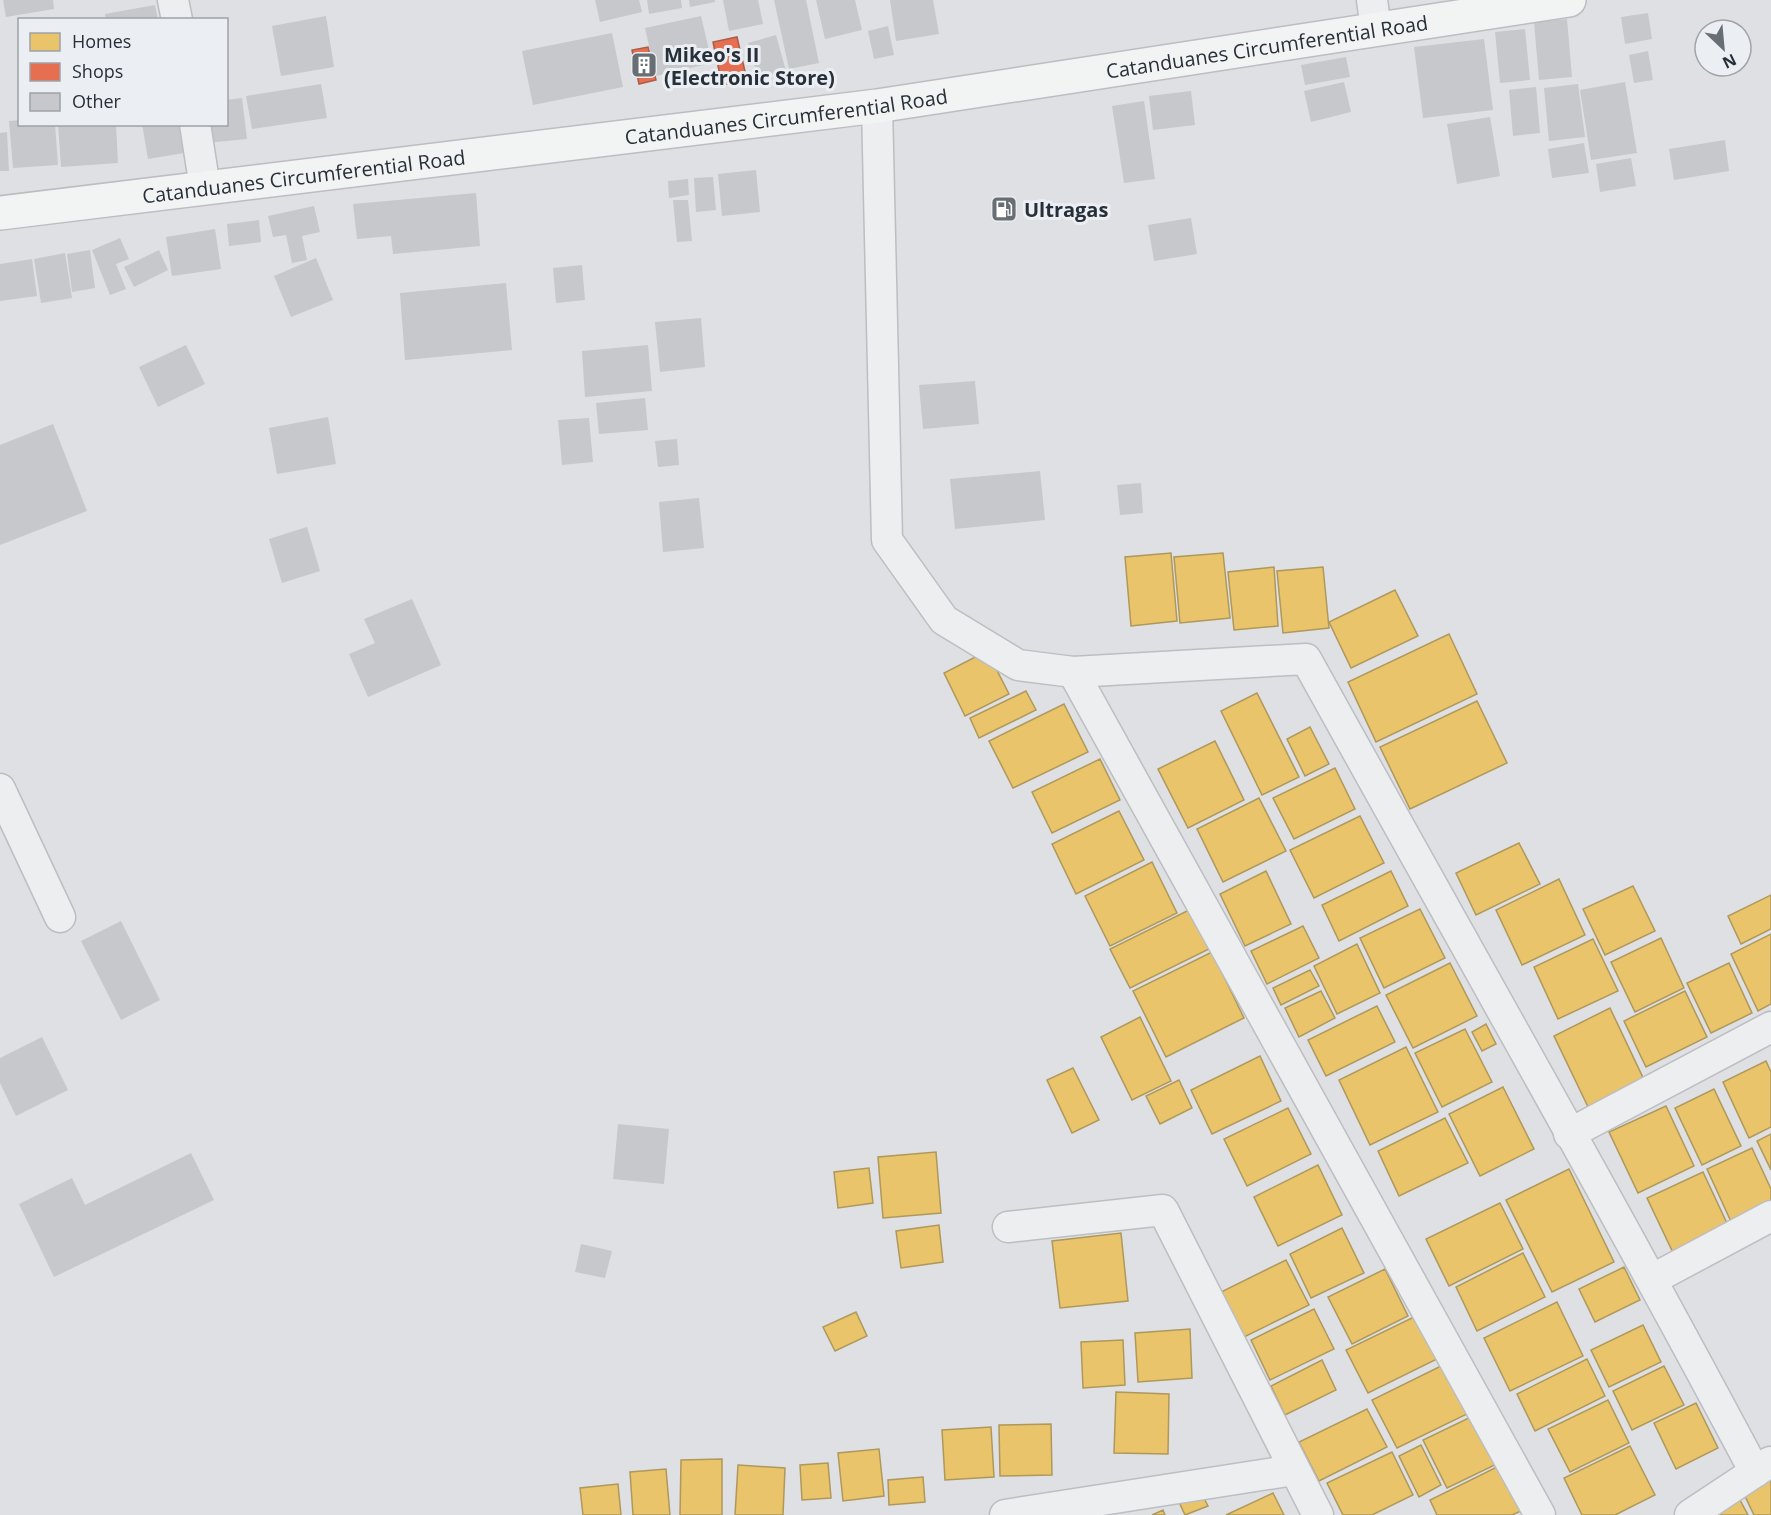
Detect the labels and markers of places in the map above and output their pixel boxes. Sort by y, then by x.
place label: Mikeo's II (Electronic Store) [664,41,835,91]
building icon: Mikeo's II (Electronic Store) [629,50,659,80]
fuel station icon: Ultragas [989,194,1019,224]
place label: Ultragas [1024,196,1108,223]

